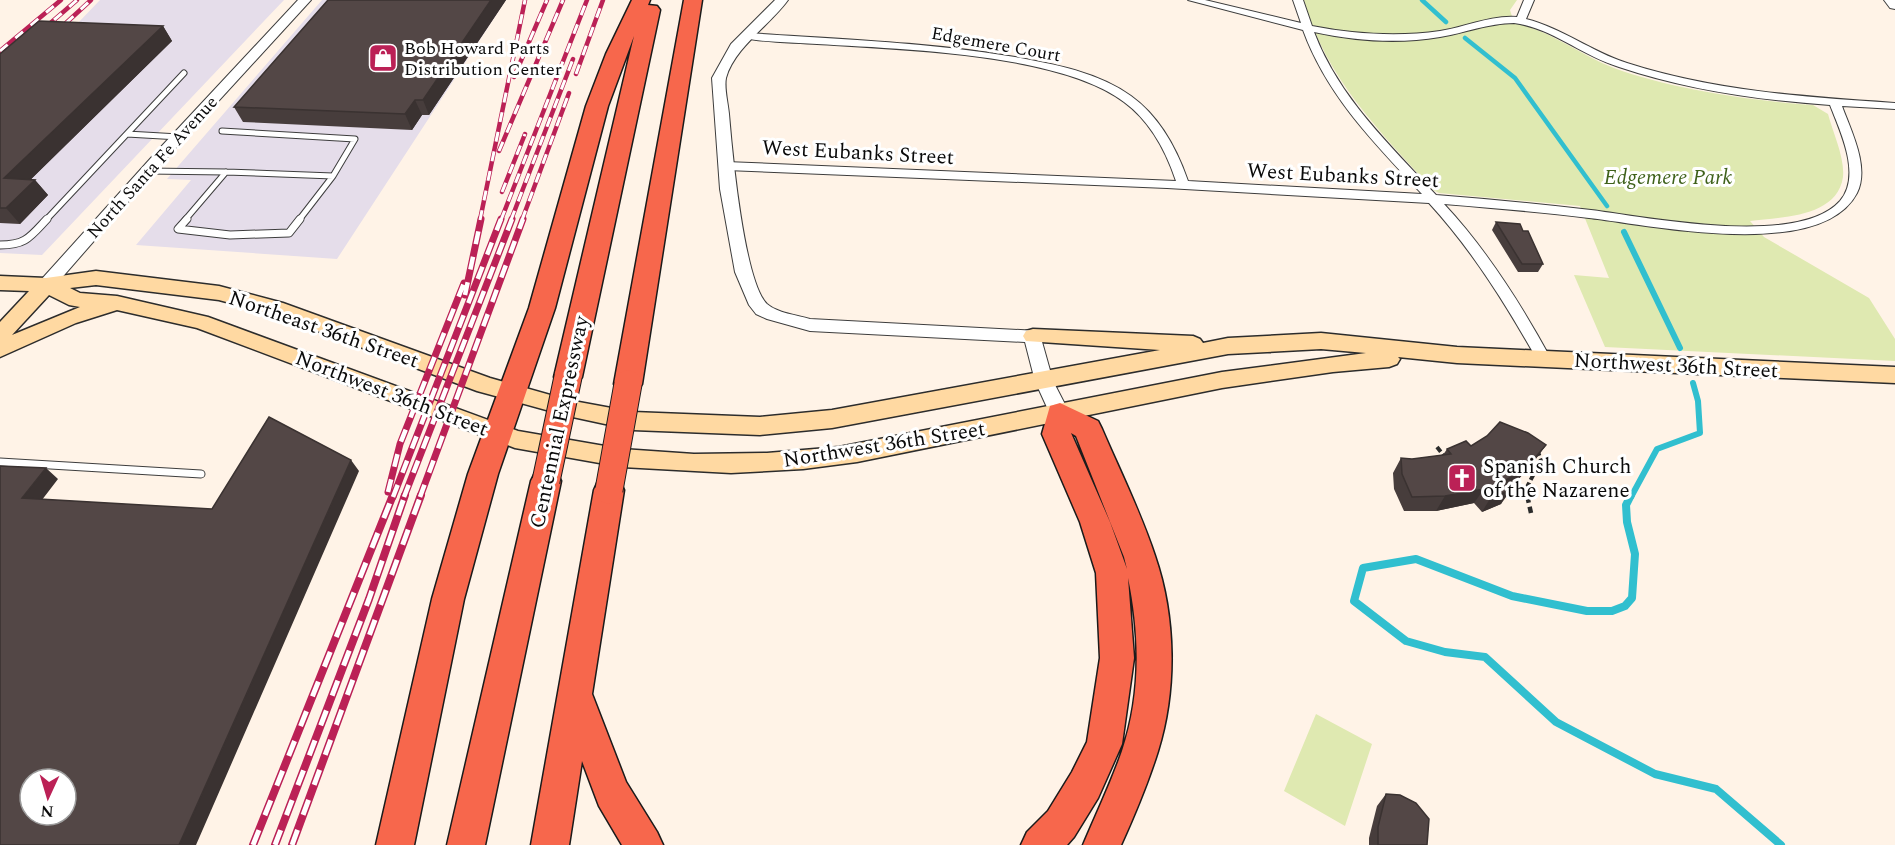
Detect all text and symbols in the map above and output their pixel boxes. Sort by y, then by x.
street label: Edgemere Court [929,20,1063,69]
place label: Bob Howard Parts Distribution Center [404,35,562,83]
shop icon: Bob Howard Parts Distribution Center [367,42,399,74]
street label: North Santa Fe Avenue [81,90,224,245]
street label: West Eubanks Street [761,132,955,174]
street label: West Eubanks Street [1246,155,1440,197]
park label: Edgemere Park [1604,162,1732,194]
street label: Northeast 36th Street [224,282,423,378]
street label: Centennial Expressway [522,312,598,531]
street label: Northwest 36th Street [290,342,493,446]
street label: Northwest 36th Street [1573,345,1779,387]
street label: Northwest 36th Street [781,413,988,477]
place label: Spanish Church of the Nazarene [1483,451,1632,507]
church icon: Spanish Church of the Nazarene [1446,462,1478,494]
north arrow [18,767,78,827]
text: N [40,799,54,823]

